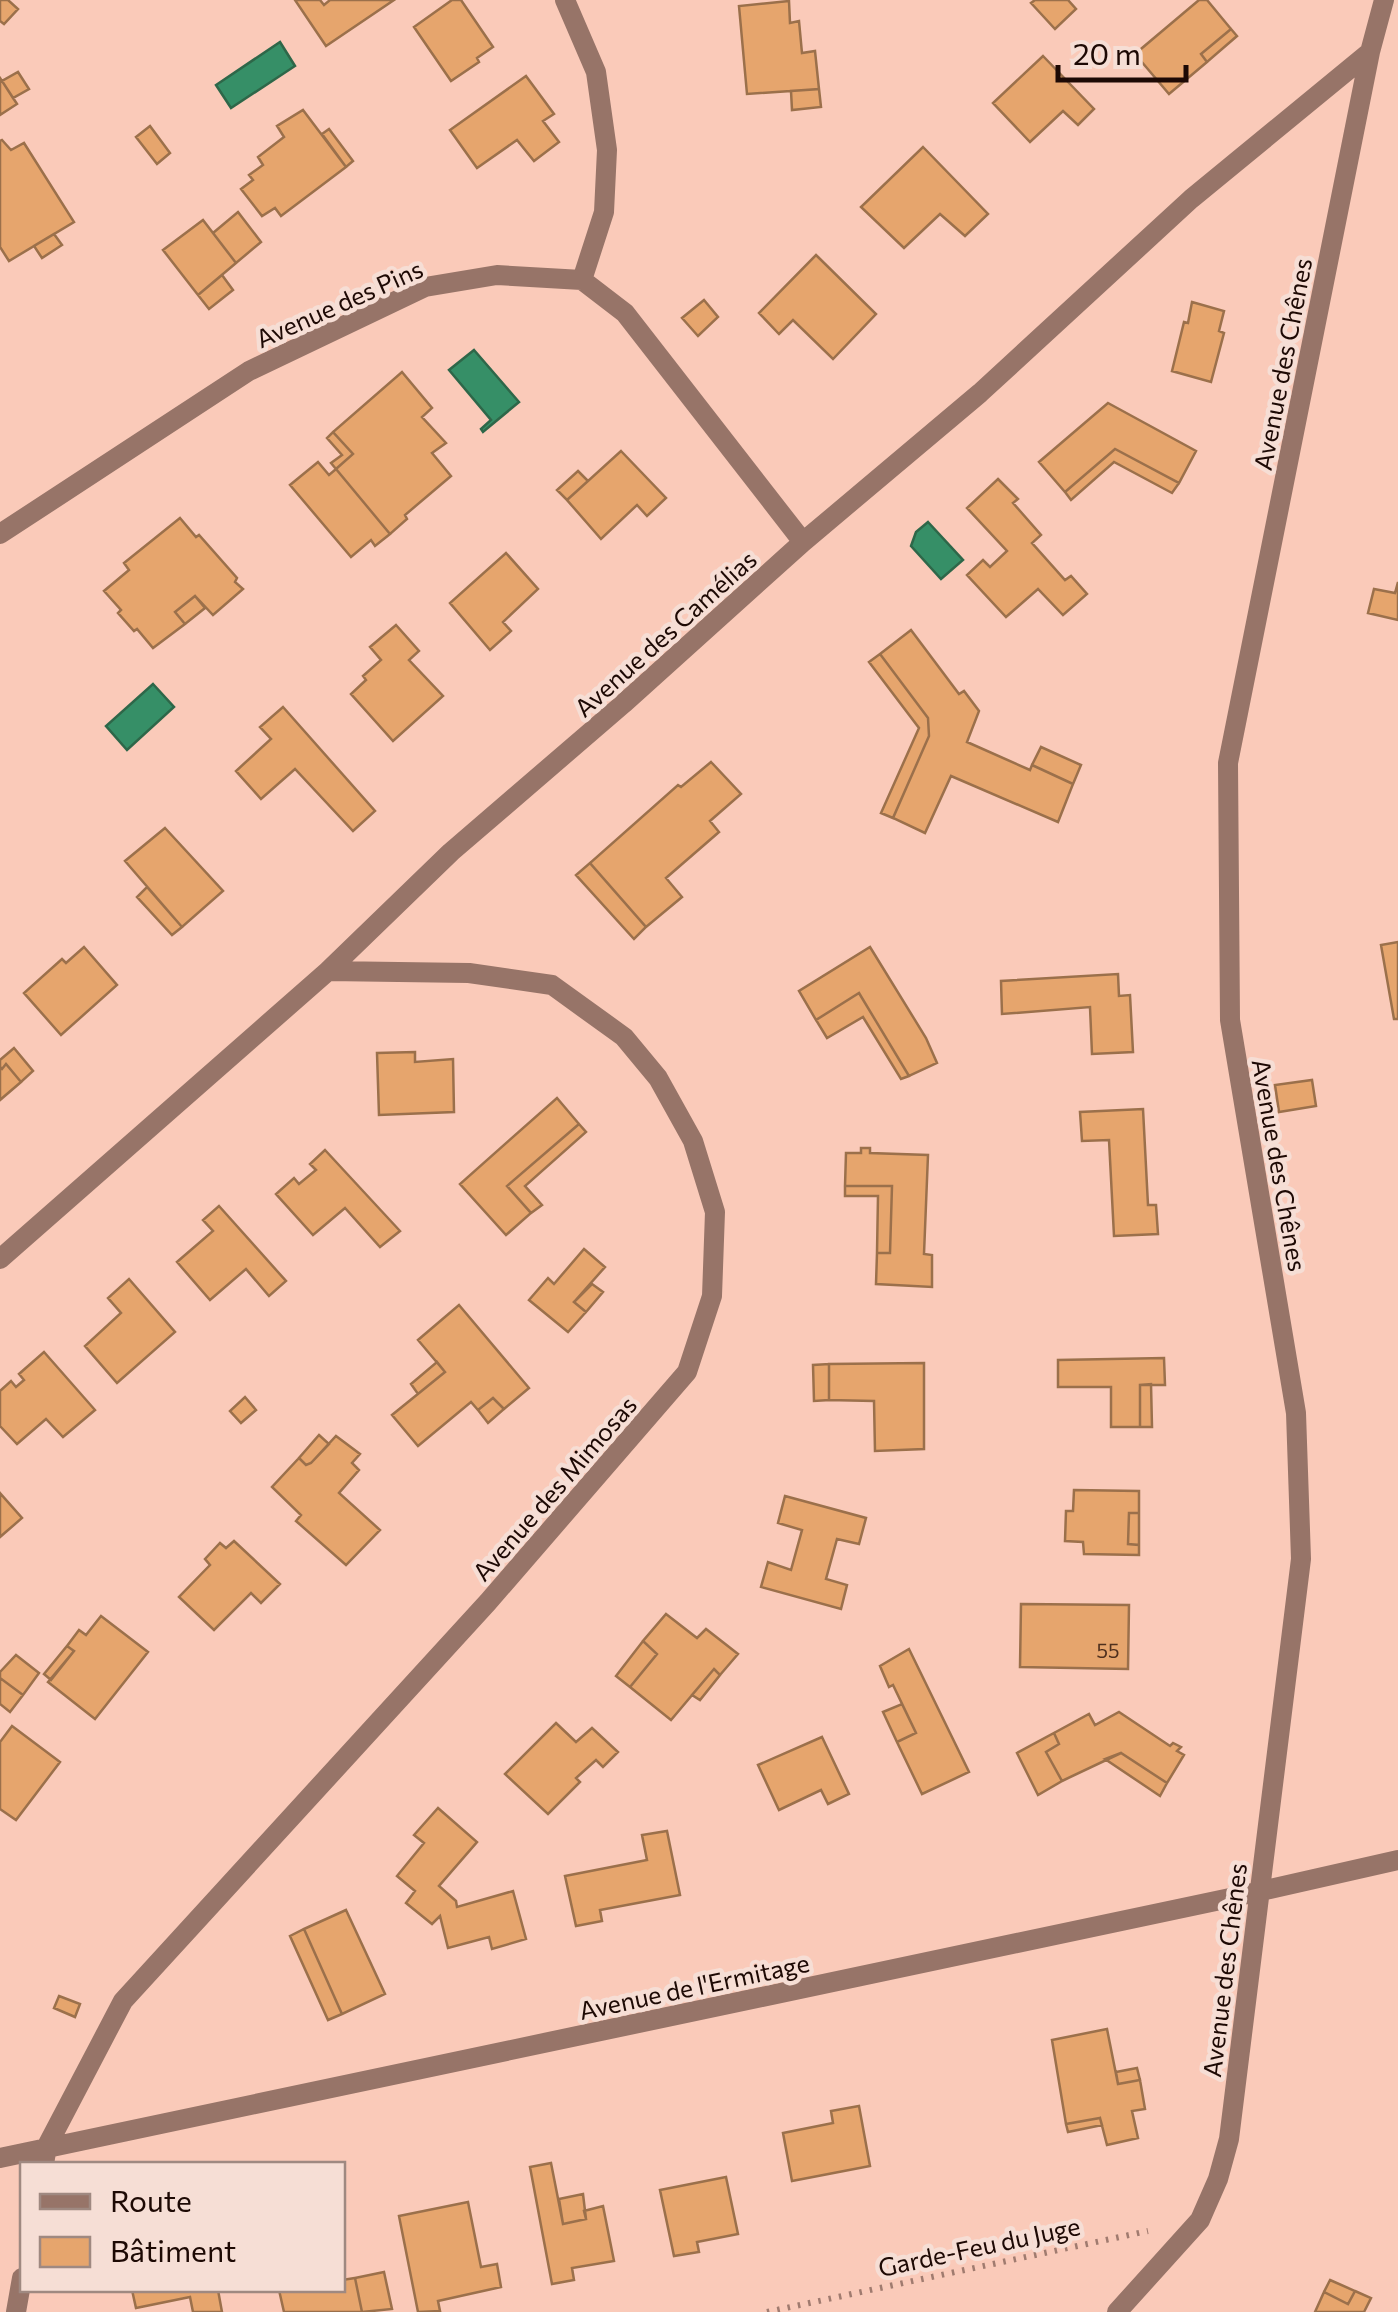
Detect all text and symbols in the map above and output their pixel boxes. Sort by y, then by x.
scale bar [1058,20,1186,82]
text: 20 m [1073,34,1141,71]
street label: Avenue des Pins [251,253,427,353]
street label: Avenue des Chênes [1247,255,1317,473]
street label: Avenue des Camélias [568,543,762,723]
street label: Avenue des Chênes [1247,1056,1313,1274]
street label: Avenue des Mimosas [466,1390,642,1586]
house number: 55 [1097,1638,1119,1662]
street label: Avenue des Chênes [1196,1861,1252,2079]
street label: Avenue de l'Ermitage [576,1947,812,2025]
legend [20,2162,345,2292]
text: Route [110,2181,192,2218]
street label: Garde-Feu du Juge [875,2210,1083,2282]
text: Bâtiment [110,2231,236,2268]

